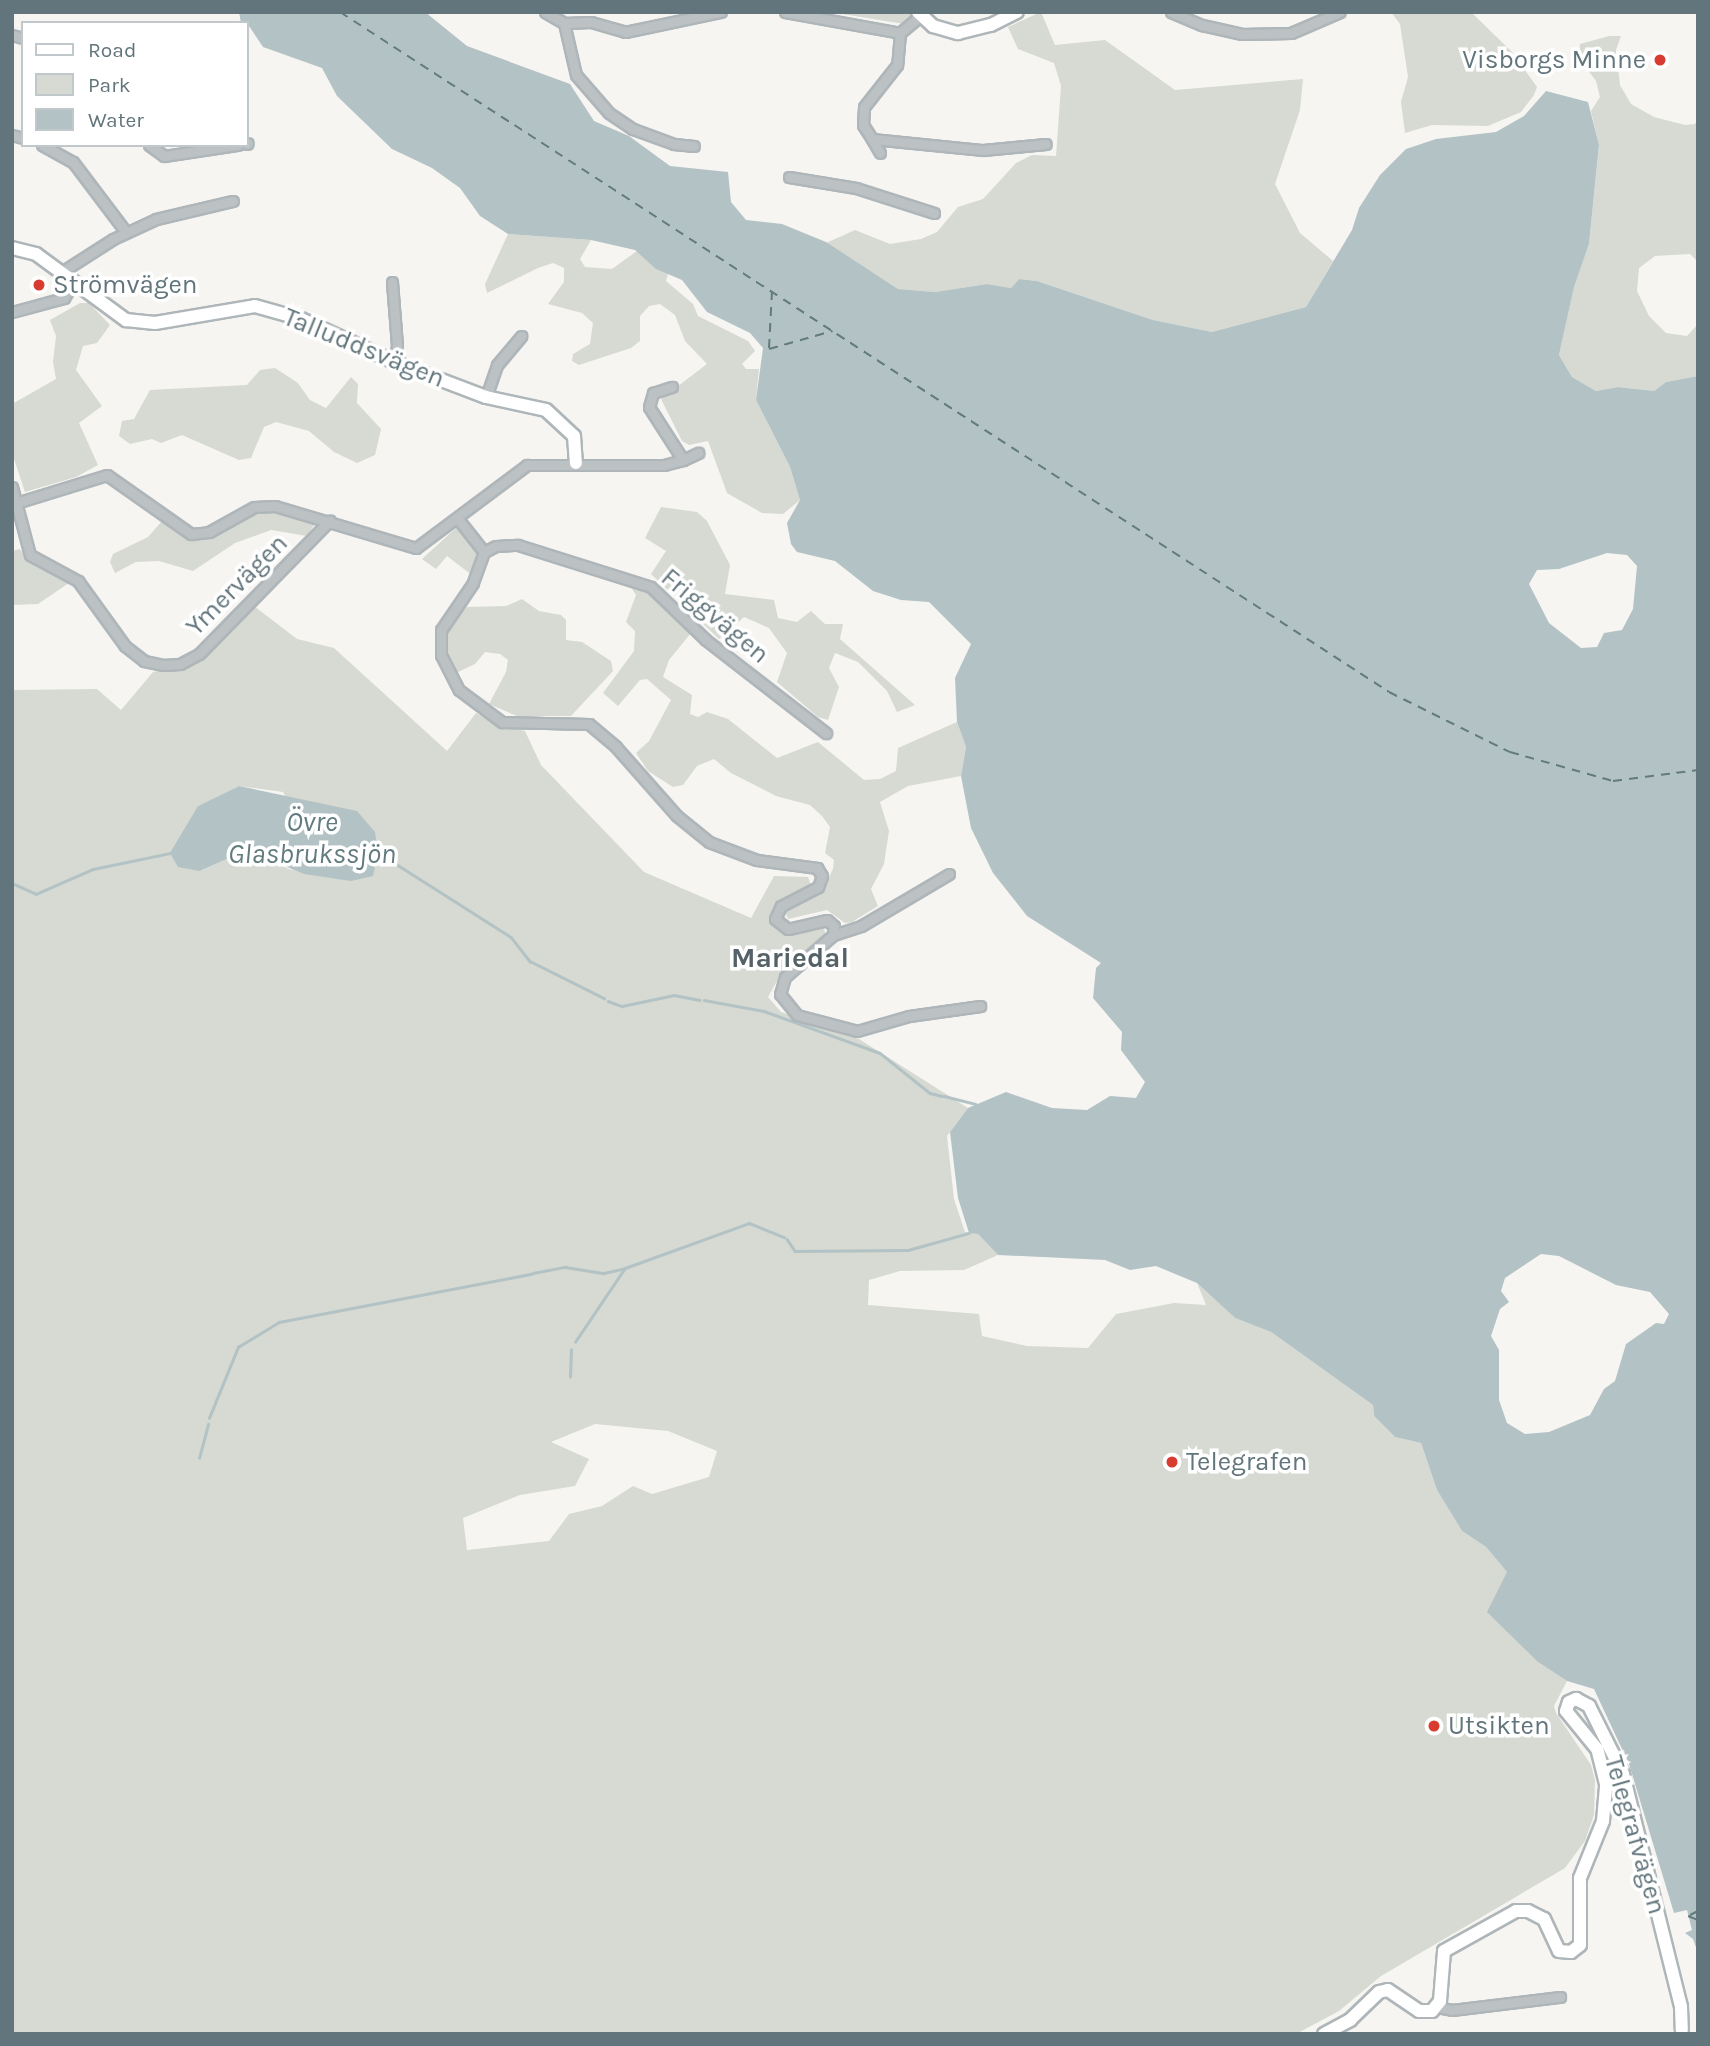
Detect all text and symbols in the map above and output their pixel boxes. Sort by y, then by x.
legend [21,21,248,147]
text: Road [88,38,136,62]
place label: Visborgs Minne [1462,44,1646,76]
marker: Visborgs Minne [1652,52,1668,68]
text: Park [88,73,131,97]
text: Water [88,108,144,132]
place label: Strömvägen [53,269,198,301]
marker: Strömvägen [31,277,47,293]
street label: Talluddsvägen [279,302,449,394]
street label: Ymervägen [180,528,294,642]
street label: Friggvägen [655,562,775,670]
water label: Övre Glasbrukssjön [228,805,396,871]
district label: Mariedal [731,941,849,975]
place label: Telegrafen [1186,1446,1307,1478]
marker: Telegrafen [1164,1454,1180,1470]
place label: Utsikten [1448,1710,1550,1742]
marker: Utsikten [1426,1718,1442,1734]
street label: Telegrafvägen [1597,1752,1673,1918]

